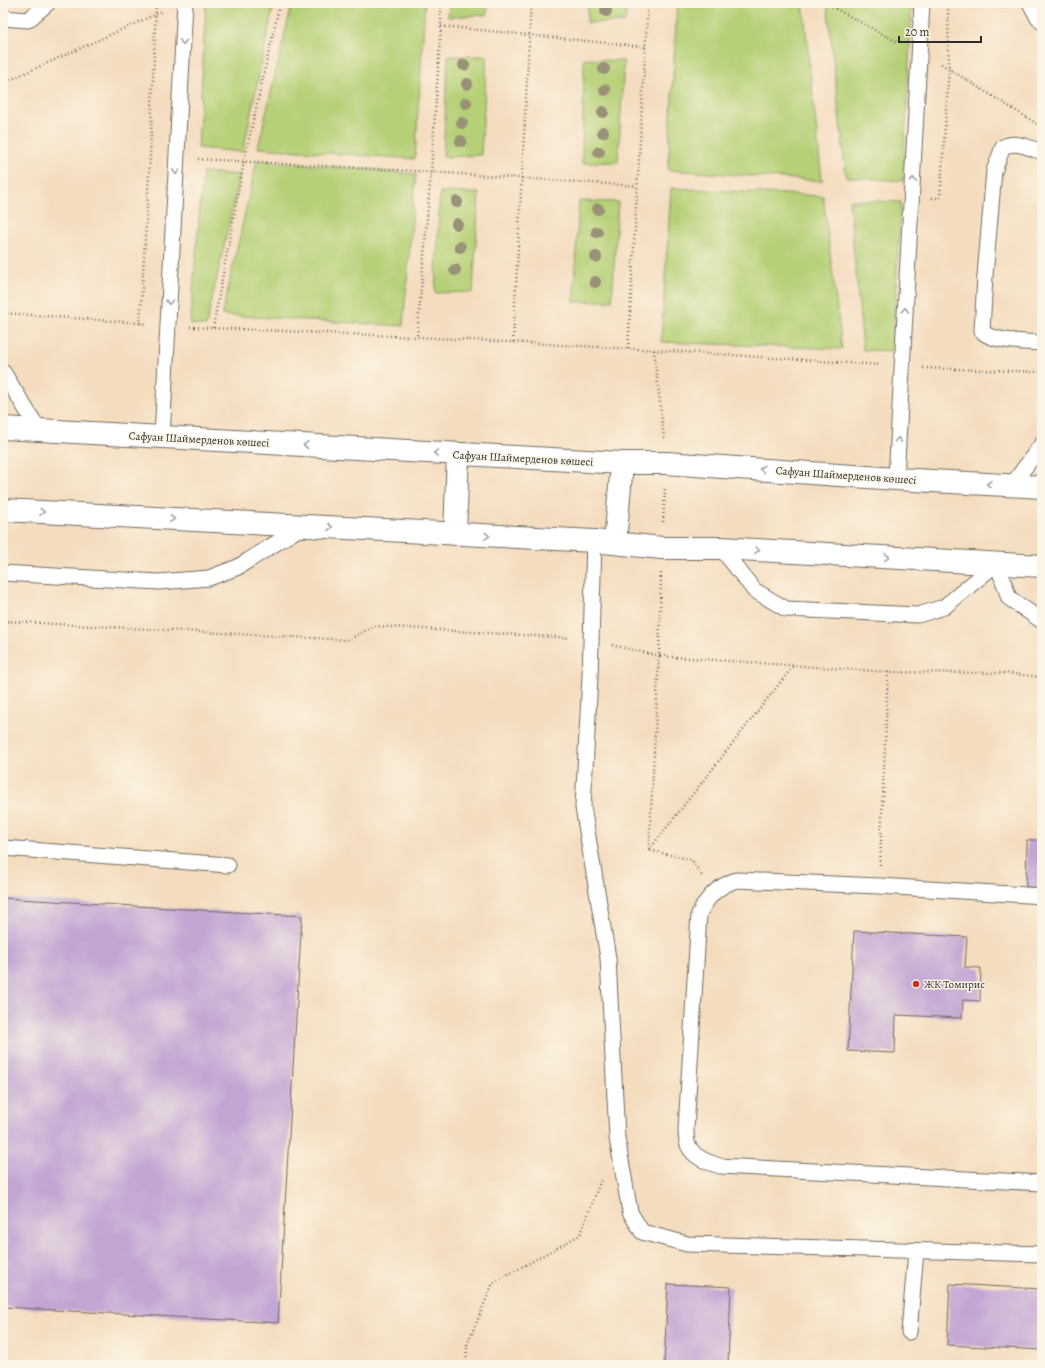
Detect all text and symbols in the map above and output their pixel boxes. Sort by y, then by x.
scale bar [899,18,981,44]
text: 20 m [905,24,929,40]
one-way arrow [178,39,187,45]
one-way arrow [171,169,180,175]
one-way arrow [908,177,917,183]
one-way arrow [164,299,173,305]
one-way arrow [901,307,910,313]
street label: Сафуан Шаймерденов көшесі [128,428,270,451]
one-way arrow [893,437,902,443]
one-way arrow [303,441,309,450]
street label: Сафуан Шаймерденов көшесі [452,447,594,470]
one-way arrow [433,448,439,457]
street label: Сафуан Шаймерденов көшесі [775,463,917,488]
one-way arrow [759,465,765,474]
one-way arrow [986,479,992,488]
one-way arrow [39,508,45,516]
one-way arrow [169,514,175,523]
one-way arrow [327,523,333,532]
one-way arrow [484,531,490,540]
one-way arrow [754,546,760,555]
one-way arrow [884,553,890,562]
place label: ЖК Томирис [924,977,985,992]
marker: ЖК Томирис [911,979,921,989]

